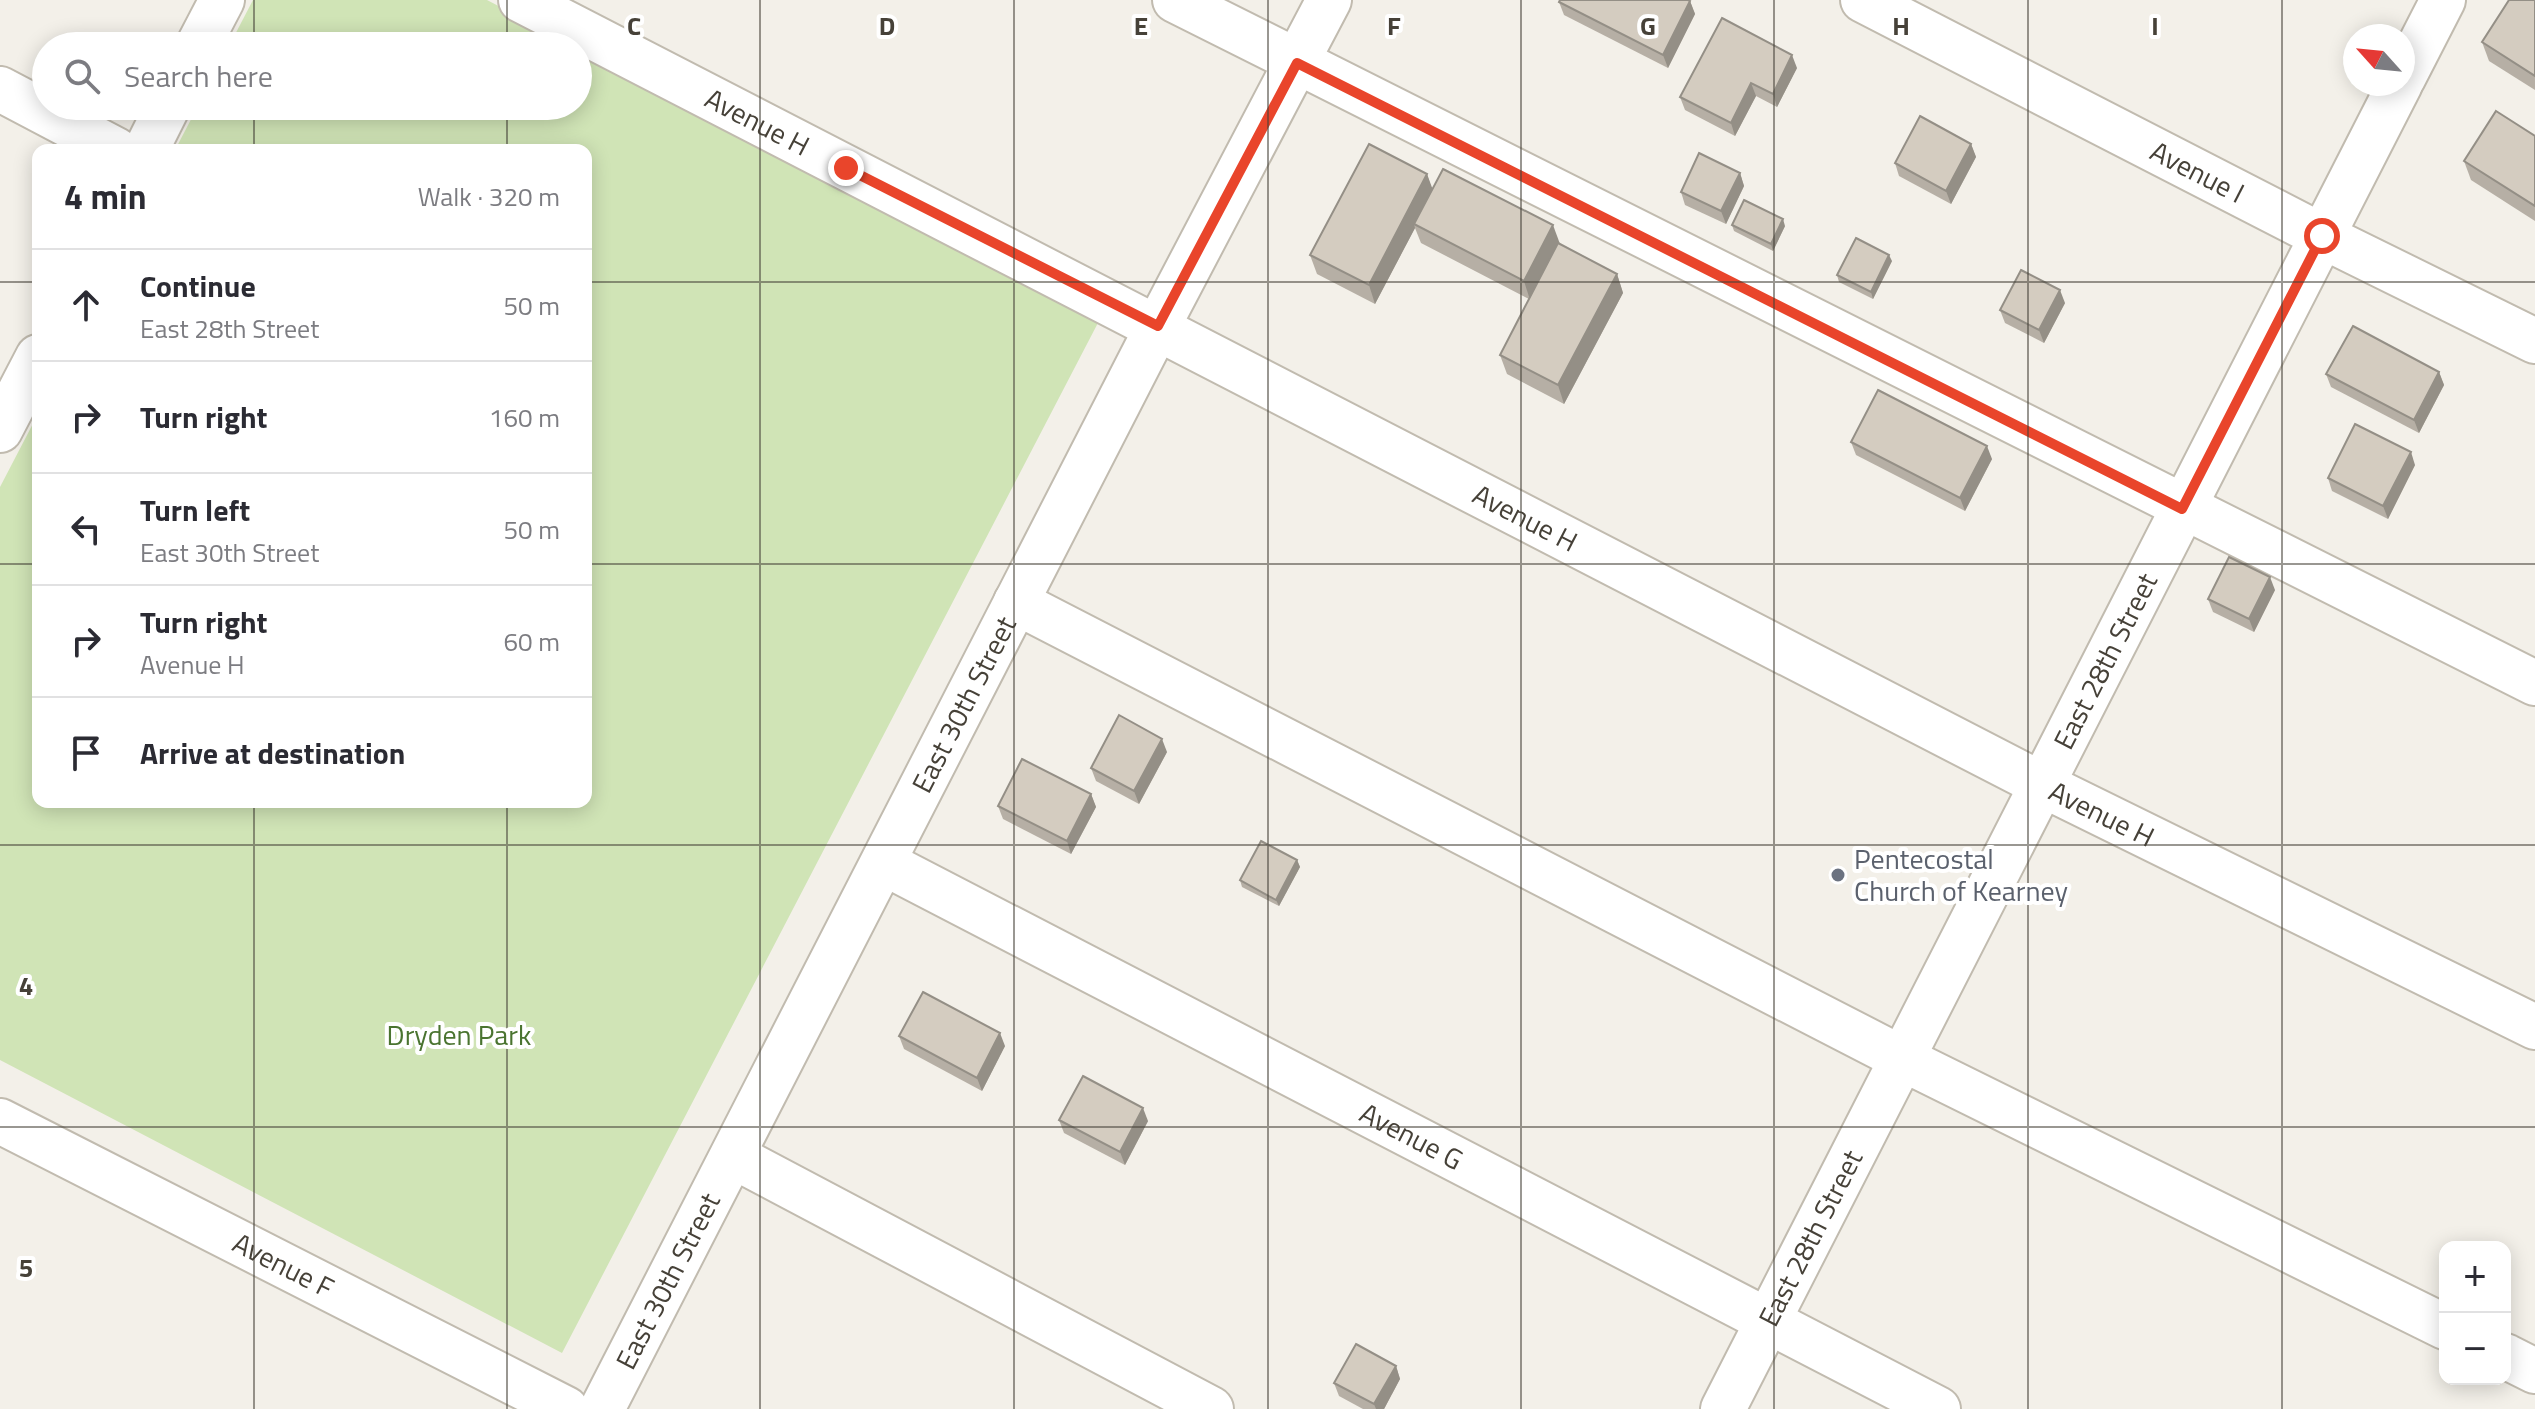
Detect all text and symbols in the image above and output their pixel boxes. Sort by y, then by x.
text: C [627,6,641,45]
text: D [879,6,895,45]
text: E [1134,6,1148,45]
text: F [1387,6,1401,45]
text: G [1640,6,1656,45]
text: H [1892,6,1910,45]
text: I [2151,6,2159,45]
north arrow [2343,24,2415,96]
search box [32,32,592,120]
text: Search here [124,53,273,99]
icon: search [60,54,104,98]
street label: Avenue H [698,77,818,166]
street label: Avenue I [2143,129,2252,214]
route end [828,150,864,186]
text: 4 min [64,170,147,222]
text: Walk · 320 m [418,177,560,216]
route start [2304,218,2340,254]
text: Continue [140,263,256,309]
icon: ahead [64,283,108,327]
text: 50 m [503,286,560,325]
text: East 28th Street [140,309,319,348]
text: Turn right [140,394,268,440]
icon: right [64,395,108,439]
text: 160 m [489,398,560,437]
street label: Avenue H [1466,473,1585,562]
text: Turn left [140,487,250,533]
icon: left [64,507,108,551]
text: 50 m [503,510,560,549]
text: East 30th Street [140,533,319,572]
street label: East 28th Street [2042,565,2168,757]
text: Turn right [140,599,268,645]
street label: East 30th Street [900,608,1027,800]
icon: right [64,619,108,663]
text: 60 m [503,622,560,661]
text: Avenue H [140,645,245,684]
text: Arrive at destination [140,730,405,776]
icon: arrive [64,731,108,775]
street label: Avenue H [2042,769,2162,858]
place label: Pentecostal Church of Kearney [1854,837,2068,912]
marker: Pentecostal Church of Kearney [1829,866,1847,884]
text: 4 [19,966,33,1005]
park label: Dryden Park [387,1013,531,1056]
street label: Avenue G [1352,1091,1471,1180]
street label: East 28th Street [1747,1142,1873,1334]
street label: East 30th Street [604,1185,731,1376]
street label: Avenue F [226,1221,342,1309]
map controls [2439,1241,2511,1385]
button: + [2439,1241,2511,1313]
text: 5 [19,1248,33,1287]
button: − [2439,1313,2511,1385]

